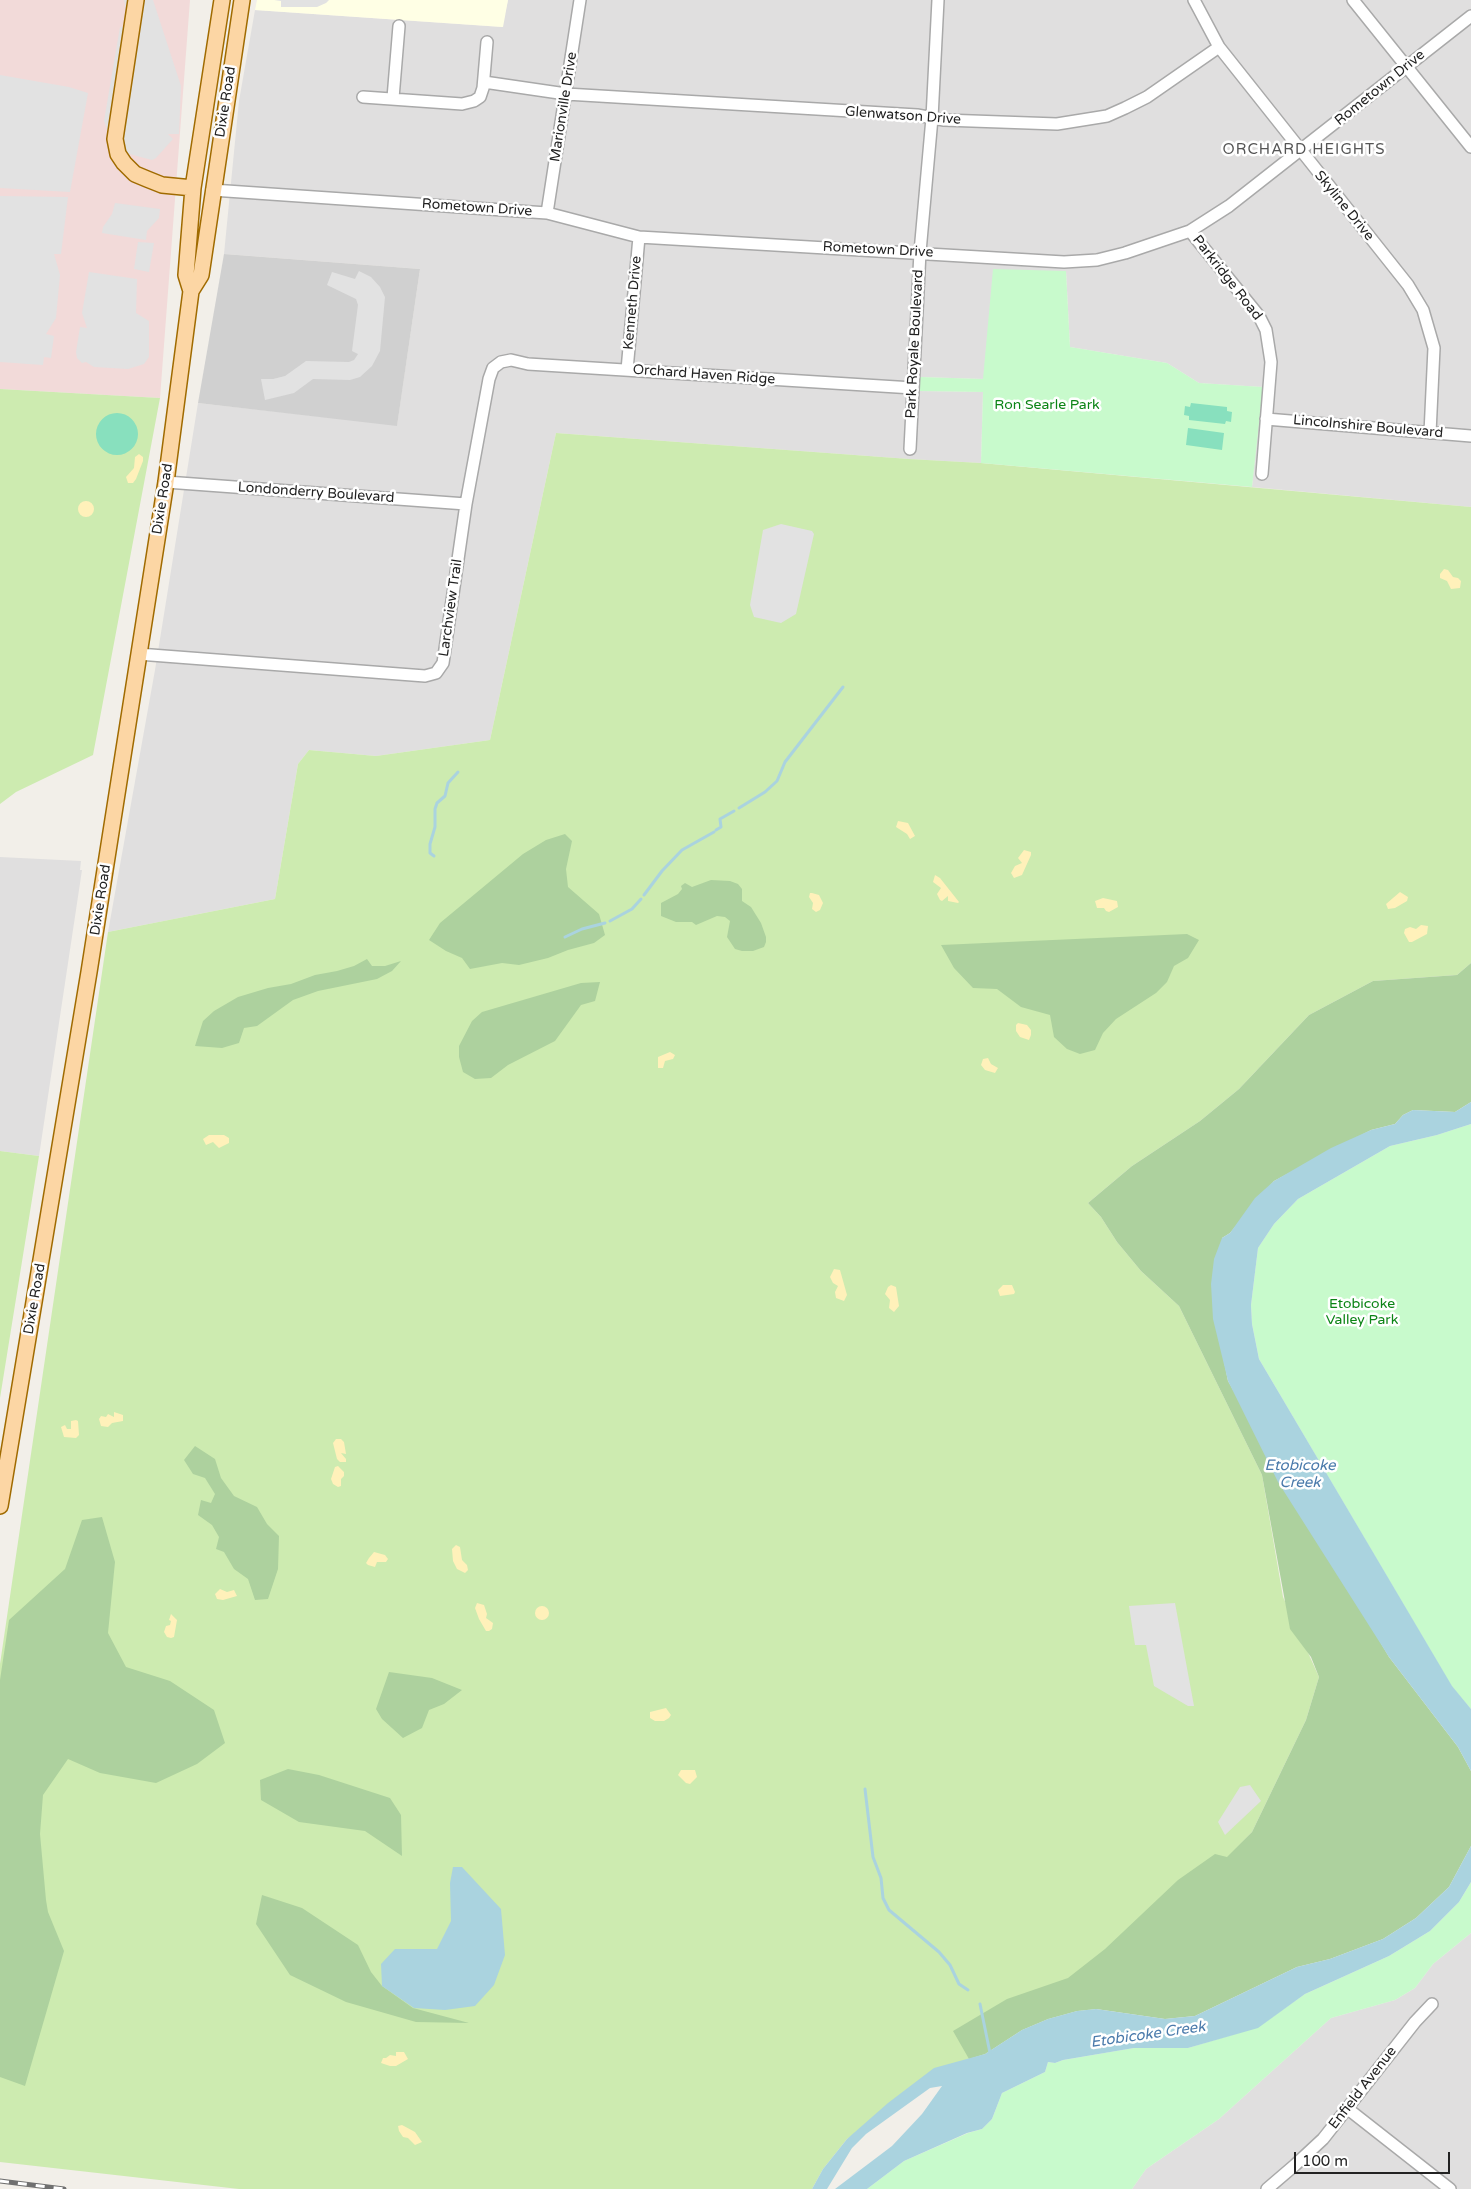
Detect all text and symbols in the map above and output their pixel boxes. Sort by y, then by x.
street label: Rometown Drive [1332,47,1428,129]
street label: Marionville Drive [547,51,581,163]
street label: Dixie Road [212,65,240,139]
street label: Glenwatson Drive [844,104,962,128]
district label: ORCHARD HEIGHTS [1221,141,1387,159]
street label: Skyline Drive [1311,168,1377,244]
street label: Rometown Drive [421,196,533,220]
street label: Parkridge Road [1189,232,1265,324]
street label: Rometown Drive [822,239,934,261]
street label: Kenneth Drive [621,255,645,351]
street label: Park Royale Boulevard [903,269,927,419]
street label: Orchard Haven Ridge [632,362,776,388]
park label: Ron Searle Park [994,397,1100,413]
street label: Lincolnshire Boulevard [1292,412,1444,442]
street label: Dixie Road [149,462,177,536]
street label: Londonderry Boulevard [237,479,395,507]
street label: Larchview Trail [436,558,466,658]
street label: Dixie Road [87,863,115,937]
street label: Dixie Road [21,1262,49,1336]
park label: Etobicoke Valley Park [1326,1296,1398,1328]
water label: Etobicoke Creek [1265,1457,1335,1492]
water label: Etobicoke Creek [1089,2018,1207,2052]
street label: Enfield Avenue [1326,2043,1400,2133]
scale bar [1296,2142,1452,2174]
text: 100 m [1302,2152,1348,2170]

